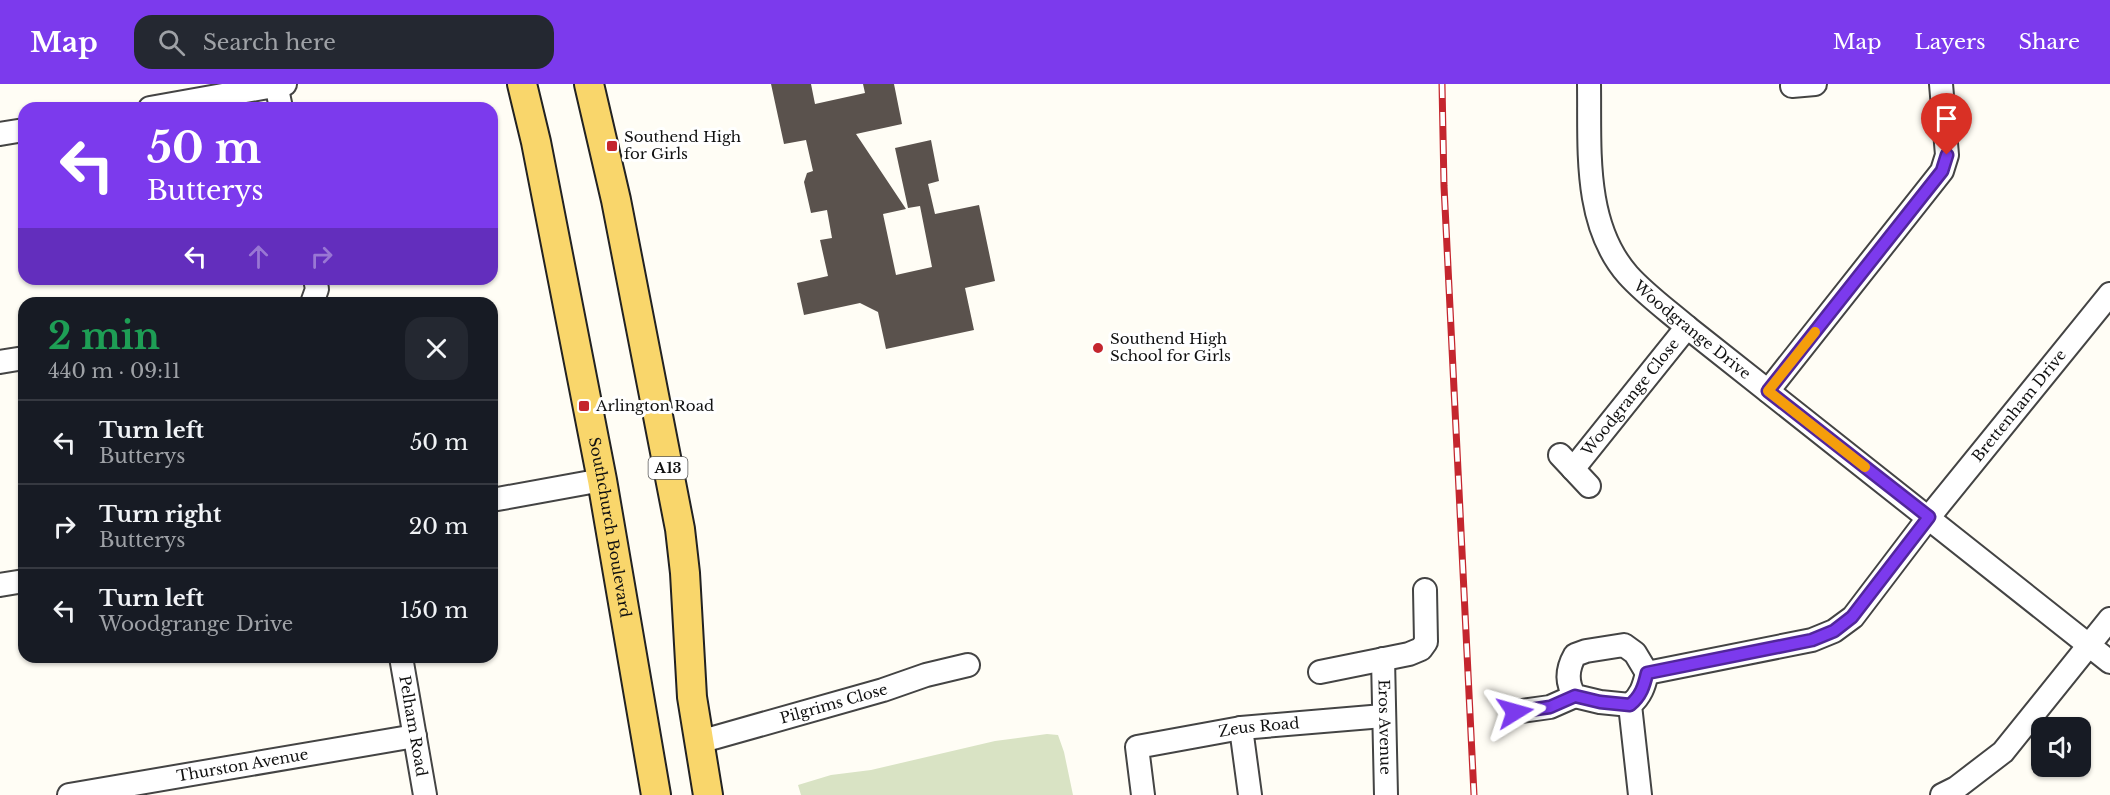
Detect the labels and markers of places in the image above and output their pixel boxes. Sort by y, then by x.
pin [1921,93,1972,155]
place label: Southend High for Girls [624,127,741,163]
marker: Southend High for Girls [605,139,619,153]
place label: Southend High School for Girls [1110,329,1231,365]
marker: Southend High School for Girls [1091,341,1105,355]
place label: Arlington Road [595,396,714,415]
marker: Arlington Road [577,399,591,413]

